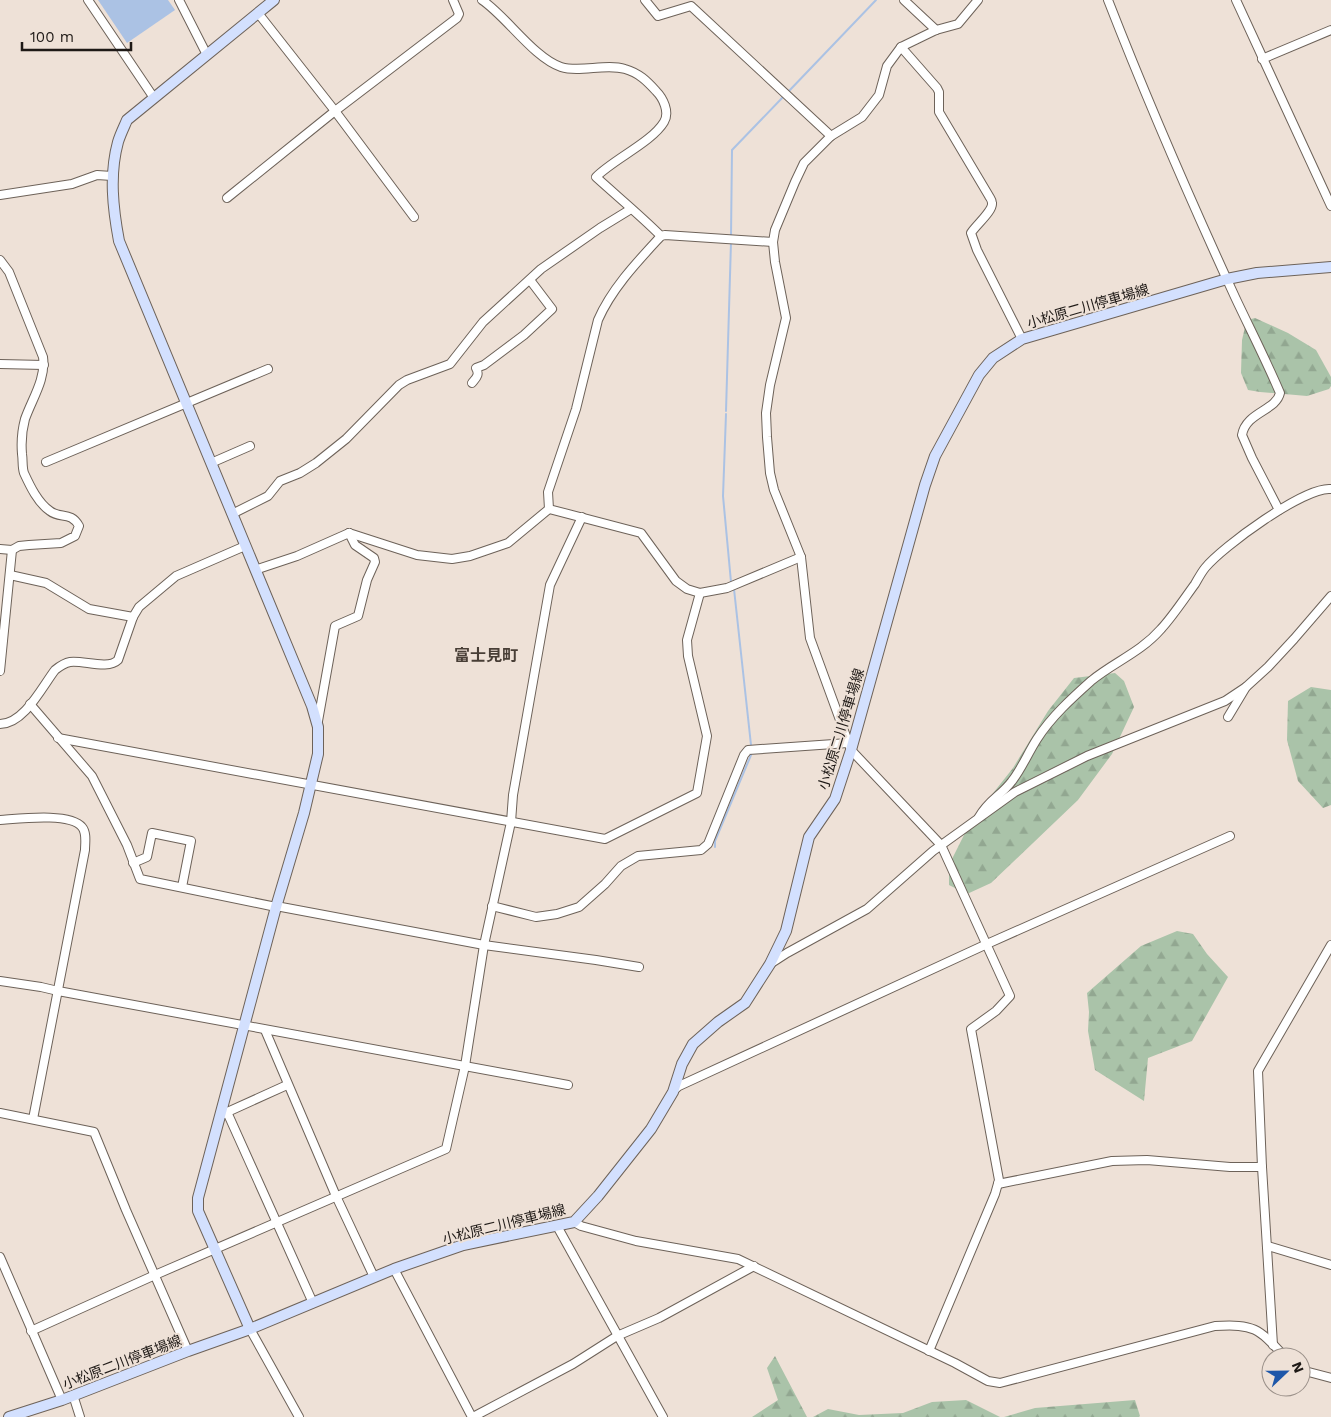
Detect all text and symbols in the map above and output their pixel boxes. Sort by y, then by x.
scale bar [22,20,131,52]
text: 100 m [30,28,74,46]
street label: 小松原二川停車場線 [1025,281,1151,331]
district label: 富士見町 [454,646,518,665]
street label: 小松原二川停車場線 [815,666,867,792]
street label: 小松原二川停車場線 [441,1201,567,1247]
street label: 小松原二川停車場線 [60,1332,184,1392]
north arrow [1261,1347,1311,1397]
text: N [1289,1359,1307,1375]

